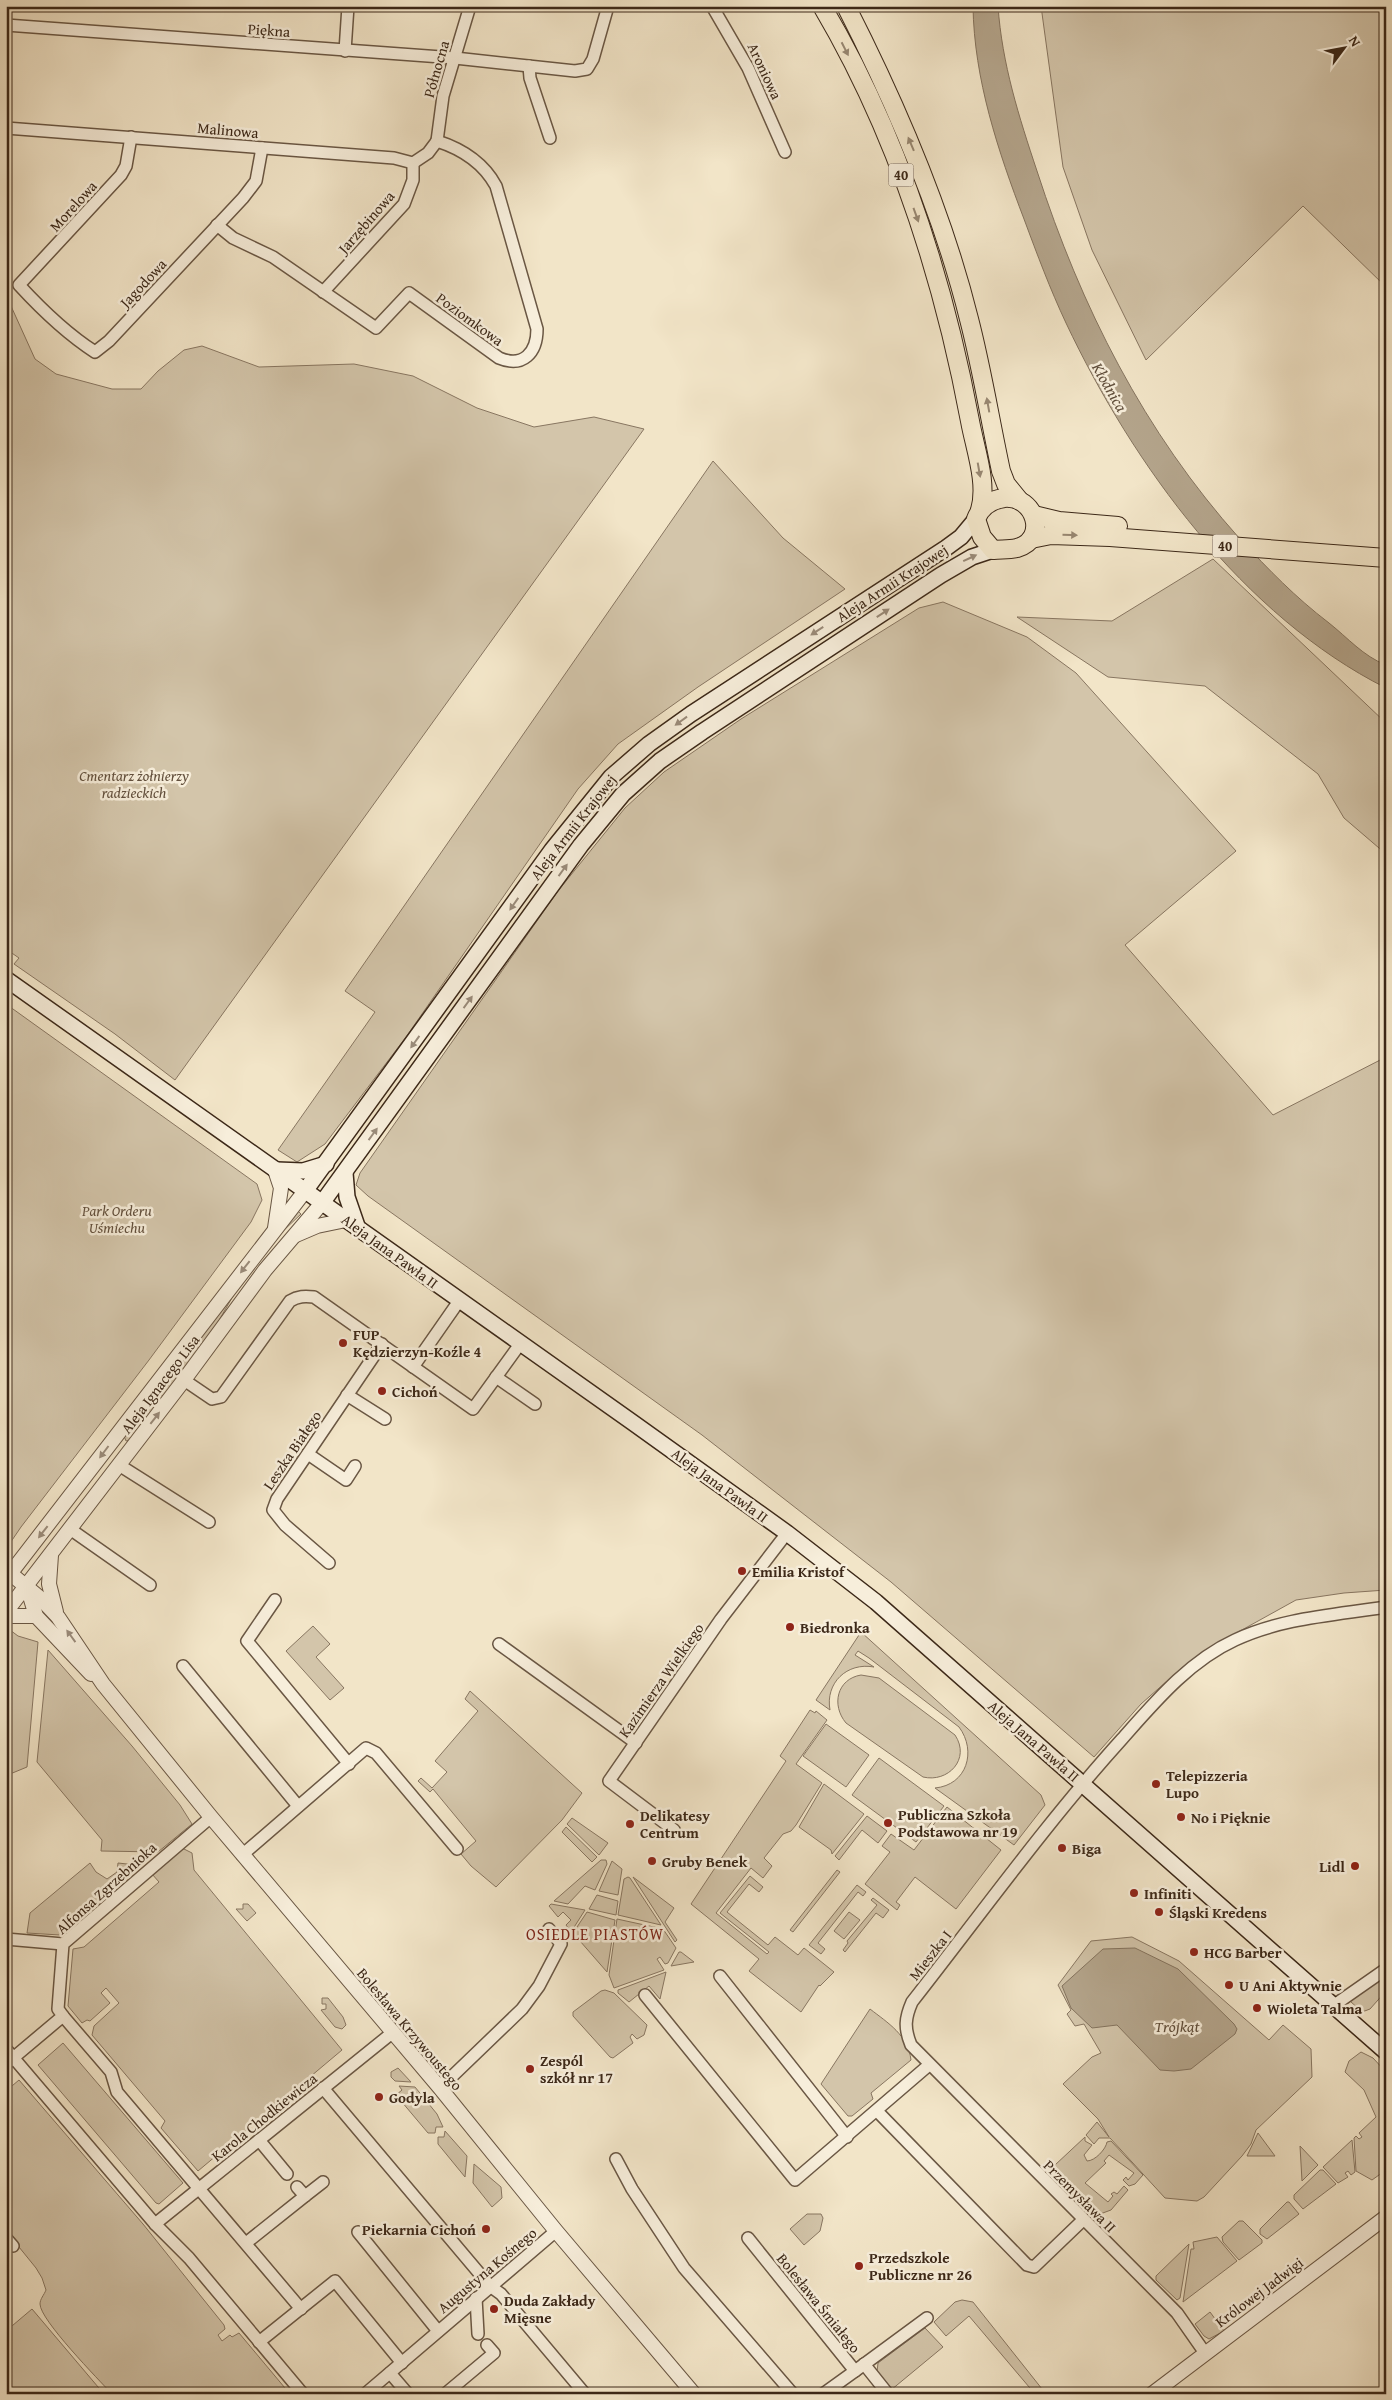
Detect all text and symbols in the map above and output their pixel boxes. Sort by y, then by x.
street label: Piękna [247,18,291,42]
north arrow [1320,22,1370,72]
text: N [1344,32,1366,51]
street label: Północna [418,38,454,100]
street label: Aroniowa [743,39,787,103]
one-way arrow [841,42,849,56]
street label: Malinowa [197,117,259,143]
one-way arrow [906,137,914,152]
road number: 40 [888,164,914,186]
street label: Morelowa [44,176,102,236]
street label: Jarzębinowa [332,186,399,259]
one-way arrow [913,207,920,222]
street label: Jagodowa [114,254,171,314]
street label: Poziomkowa [432,287,508,351]
water label: Kłodnica [1086,357,1134,417]
one-way arrow [983,397,991,413]
one-way arrow [976,463,984,479]
one-way arrow [1063,532,1079,540]
road number: 40 [1212,534,1238,558]
street label: Aleja Armii Krajowej [832,539,952,627]
one-way arrow [963,554,977,562]
one-way arrow [877,608,890,618]
one-way arrow [810,627,824,636]
one-way arrow [674,716,688,726]
park label: Cmentarz żołnierzy radzieckich [79,765,189,803]
street label: Aleja Armii Krajowej [525,770,621,884]
one-way arrow [558,863,568,877]
one-way arrow [509,897,519,911]
one-way arrow [463,995,473,1009]
one-way arrow [410,1035,420,1049]
one-way arrow [368,1127,378,1141]
park label: Park Orderu Uśmiechu [81,1200,152,1238]
street label: Aleja Jana Pawła II [337,1209,443,1293]
one-way arrow [240,1260,251,1273]
place label: FUP Kędzierzyn-Koźle 4 [353,1324,482,1362]
street label: Aleja Ignacego Lisa [116,1330,204,1438]
marker: FUP Kędzierzyn-Koźle 4 [337,1337,349,1349]
place label: Cichoń [392,1381,438,1402]
marker: Cichoń [376,1385,388,1397]
street label: Leszka Białego [258,1406,326,1494]
one-way arrow [150,1411,160,1425]
street label: Aleja Jana Pawła II [667,1443,773,1527]
one-way arrow [99,1445,109,1459]
one-way arrow [38,1525,49,1538]
place label: Emilia Kristof [752,1561,846,1582]
marker: Emilia Kristof [736,1565,748,1577]
place label: Biedronka [800,1617,870,1638]
street label: Kazimierza Wielkiego [614,1618,709,1742]
marker: Biedronka [784,1621,796,1633]
one-way arrow [66,1630,77,1643]
street label: Aleja Jana Pawła II [984,1695,1084,1787]
place label: Telepizzeria Lupo [1166,1765,1248,1803]
marker: Telepizzeria Lupo [1150,1778,1162,1790]
place label: Publiczna Szkoła Podstawowa nr 19 [898,1804,1018,1842]
place label: Delikatesy Centrum [640,1805,710,1843]
place label: No i Pięknie [1191,1807,1270,1828]
marker: No i Pięknie [1175,1811,1187,1823]
marker: Publiczna Szkoła Podstawowa nr 19 [882,1817,894,1829]
marker: Delikatesy Centrum [624,1818,636,1830]
street label: Alfonsa Zgrzebnioka [51,1837,161,1939]
place label: Biga [1072,1838,1102,1859]
marker: Biga [1056,1842,1068,1854]
place label: Gruby Benek [662,1851,748,1872]
marker: Gruby Benek [646,1855,658,1867]
place label: Lidl [1319,1856,1345,1877]
marker: Lidl [1349,1860,1361,1872]
place label: Infiniti [1144,1883,1192,1904]
marker: Infiniti [1128,1887,1140,1899]
place label: Śląski Kredens [1169,1902,1267,1923]
marker: Śląski Kredens [1153,1906,1165,1918]
district label: OSIEDLE PIASTÓW [526,1922,664,1946]
street label: Mieszka I [904,1925,956,1985]
place label: HCG Barber [1204,1942,1282,1963]
marker: HCG Barber [1188,1946,1200,1958]
street label: Bolesława Krzywoustego [352,1963,468,2095]
place label: U Ani Aktywnie [1239,1975,1342,1996]
marker: U Ani Aktywnie [1223,1979,1235,1991]
place label: Wioleta Talma [1267,1998,1363,2019]
marker: Wioleta Talma [1251,2002,1263,2014]
water label: Trójkąt [1154,2014,1200,2038]
place label: Zespól szkół nr 17 [540,2050,613,2088]
marker: Zespól szkół nr 17 [524,2063,536,2075]
street label: Karola Chodkiewicza [207,2068,321,2166]
place label: Godyla [389,2087,435,2108]
marker: Godyla [373,2091,385,2103]
street label: Przemysława II [1039,2155,1121,2237]
place label: Piekarnia Cichoń [362,2219,476,2240]
street label: Augustyna Kośnego [433,2222,541,2318]
marker: Piekarnia Cichoń [480,2223,492,2235]
place label: Przedszkole Publiczne nr 26 [869,2247,972,2285]
street label: Bolesława Śmiałego [772,2249,866,2358]
street label: Królowej Jadwigi [1211,2252,1307,2332]
marker: Przedszkole Publiczne nr 26 [853,2260,865,2272]
place label: Duda Zakłady Mięsne [504,2290,596,2328]
marker: Duda Zakłady Mięsne [488,2303,500,2315]

